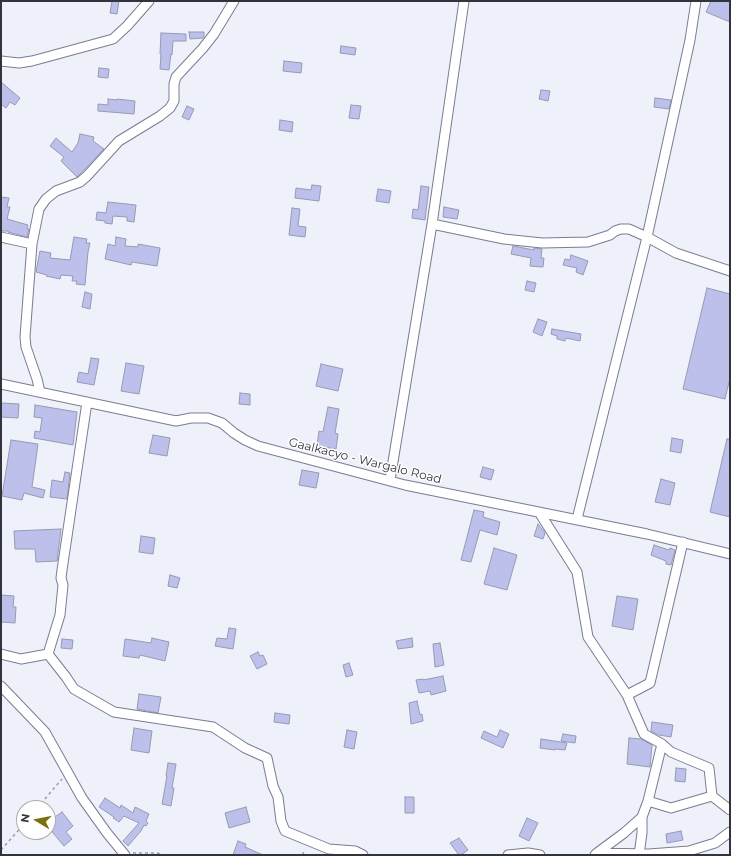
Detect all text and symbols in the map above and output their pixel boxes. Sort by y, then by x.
street label: Gaalkacyo - Wargalo Road [287,435,443,487]
north arrow [16,800,56,840]
text: N [18,813,33,824]

